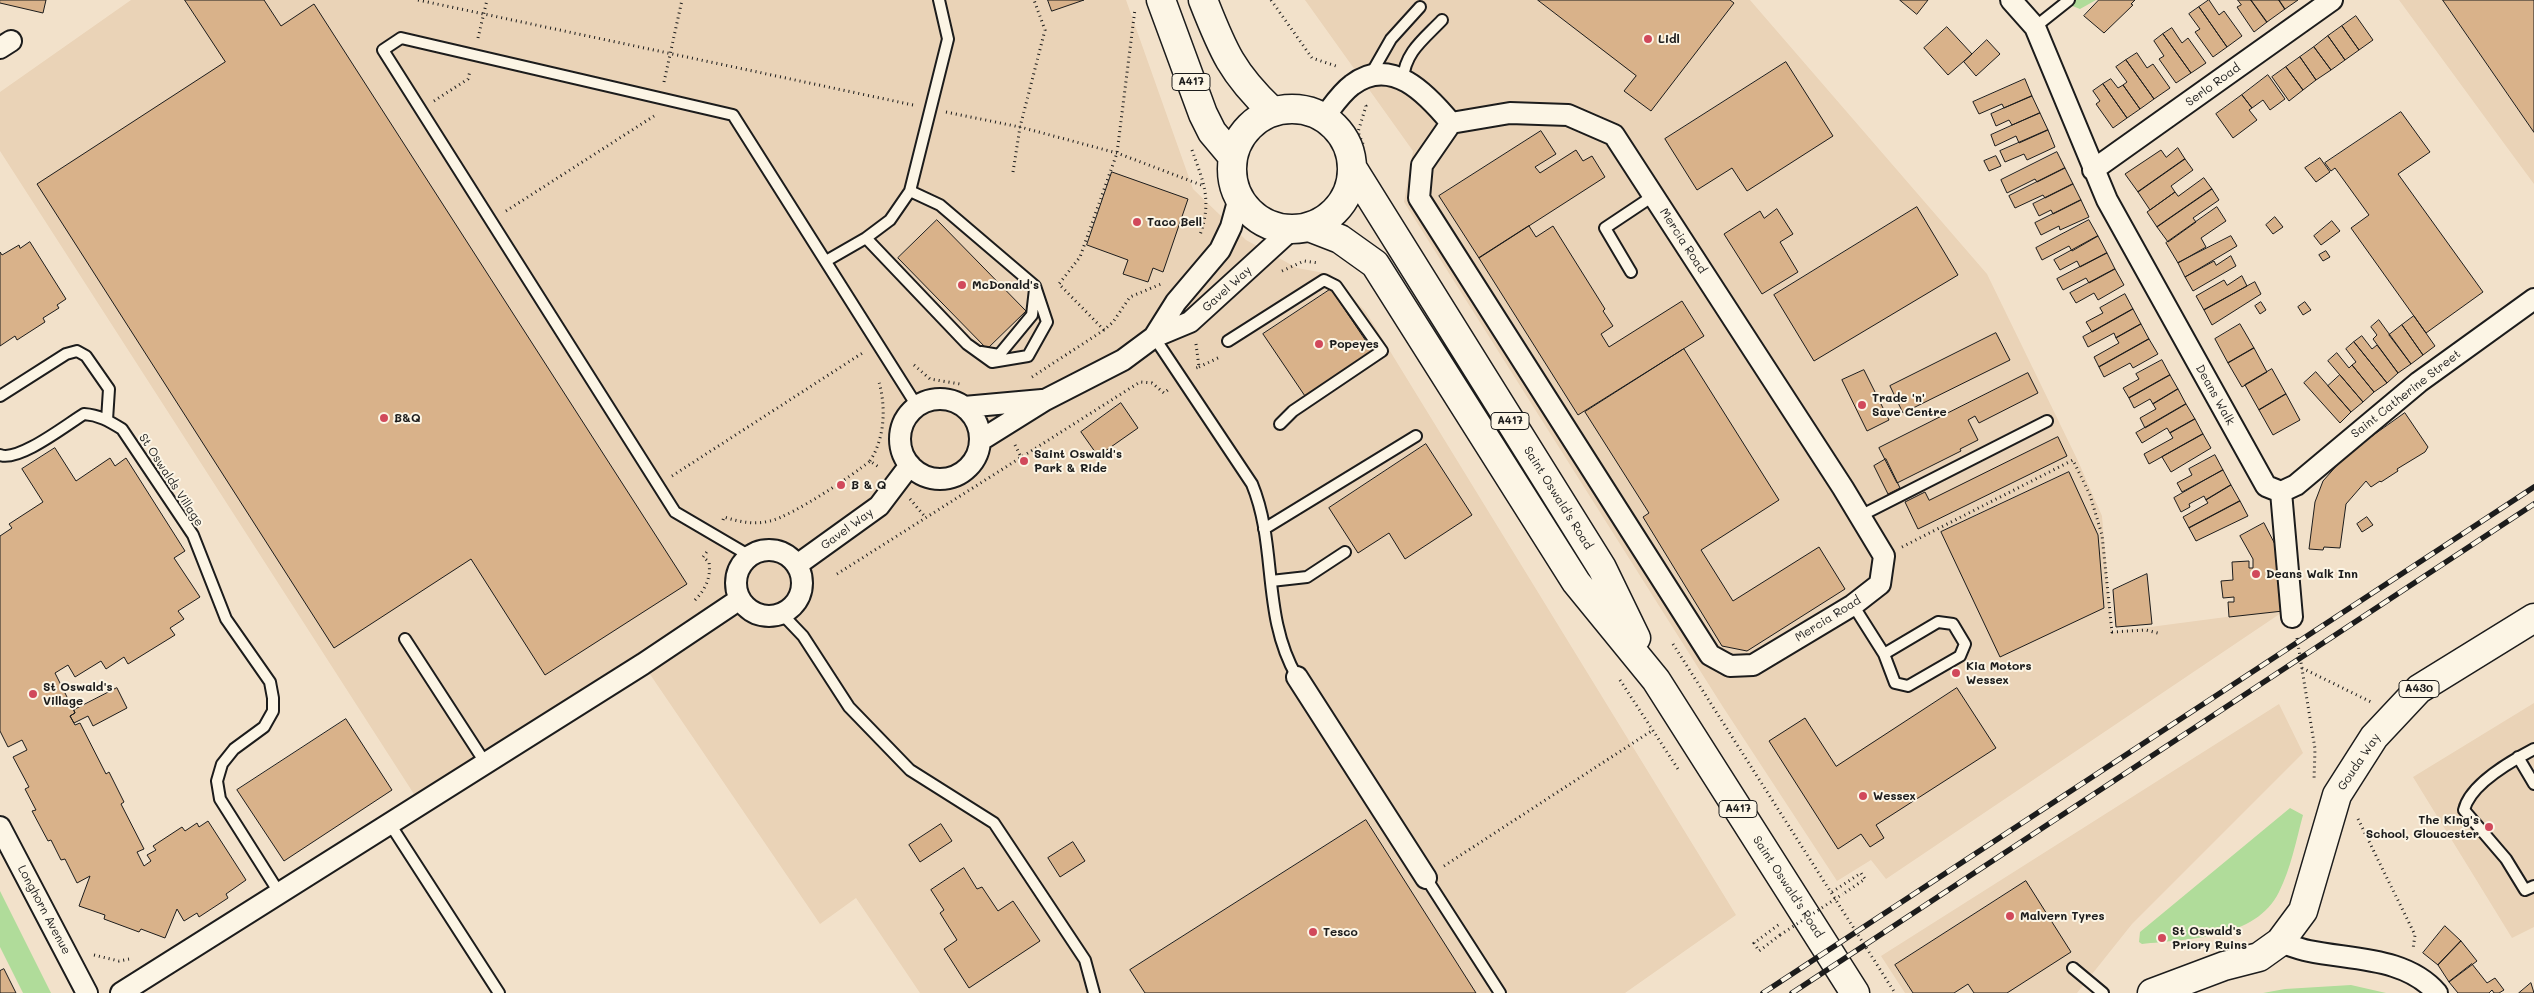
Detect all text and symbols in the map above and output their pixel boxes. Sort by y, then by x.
place label: Lidl [1658,32,1680,46]
marker: Lidl [1642,33,1654,45]
street label: Serlo Road [2183,60,2243,110]
road number: A417 [1172,74,1210,90]
street label: Mercia Road [1657,206,1709,276]
place label: Taco Bell [1147,215,1202,229]
marker: Taco Bell [1131,216,1143,228]
street label: Gavel Way [1199,263,1255,315]
place label: McDonald's [972,278,1039,292]
marker: McDonald's [956,279,968,291]
place label: Popeyes [1329,337,1379,351]
marker: Popeyes [1313,338,1325,350]
street label: Saint Catherine Street [2348,347,2464,441]
street label: Deans Walk [2192,362,2238,428]
place label: Trade 'n' Save Centre [1872,391,1947,419]
marker: Trade 'n' Save Centre [1856,399,1868,411]
place label: B&Q [394,411,421,425]
marker: B&Q [378,412,390,424]
road number: A417 [1491,412,1529,430]
street label: St Oswalds Village [136,431,206,529]
street label: Saint Oswald's Road [1520,444,1596,552]
place label: Saint Oswald's Park & Ride [1034,447,1122,475]
marker: Saint Oswald's Park & Ride [1018,455,1030,467]
place label: B & Q [851,478,886,492]
marker: B & Q [835,479,847,491]
street label: Gavel Way [818,505,876,553]
place label: Deans Walk Inn [2266,567,2358,581]
marker: Deans Walk Inn [2250,568,2262,580]
street label: Mercia Road [1792,593,1864,645]
place label: Kia Motors Wessex [1966,659,2032,687]
marker: Kia Motors Wessex [1950,667,1962,679]
place label: St Oswald's Village [43,680,113,708]
road number: A430 [2399,681,2439,698]
marker: St Oswald's Village [27,688,39,700]
street label: Gouda Way [2335,731,2383,793]
place label: Wessex [1873,789,1916,803]
marker: Wessex [1857,790,1869,802]
road number: A417 [1719,801,1757,818]
place label: The King's School, Gloucester [2366,813,2479,841]
marker: The King's School, Gloucester [2483,821,2495,833]
street label: Saint Oswald's Road [1750,833,1826,941]
street label: Longhorn Avenue [14,863,74,957]
place label: Malvern Tyres [2020,909,2104,923]
marker: Malvern Tyres [2004,910,2016,922]
place label: St Oswald's Priory Ruins [2172,924,2247,952]
place label: Tesco [1323,925,1358,939]
marker: Tesco [1307,926,1319,938]
marker: St Oswald's Priory Ruins [2156,932,2168,944]

